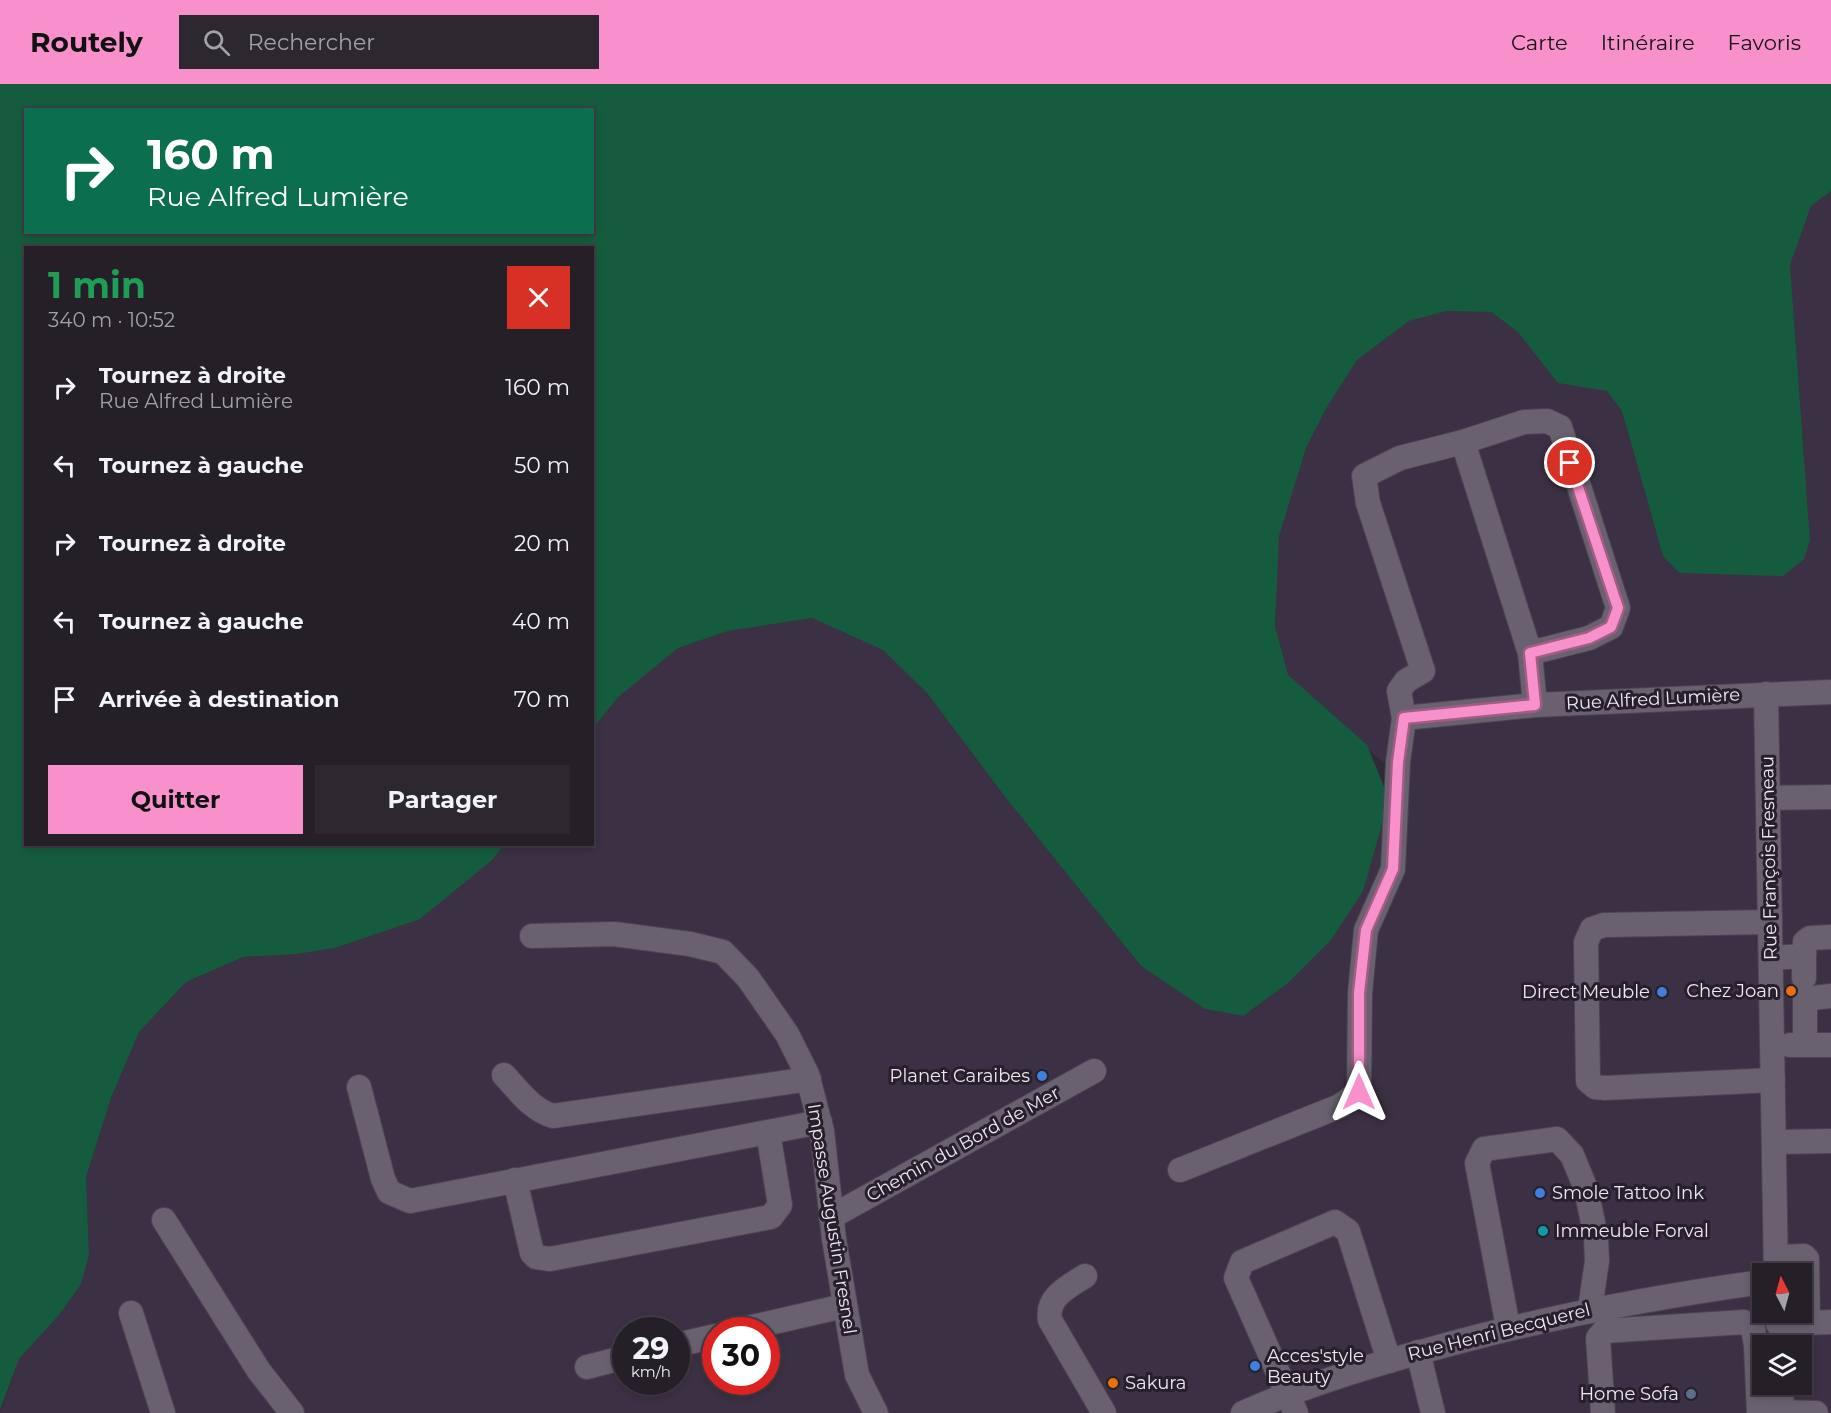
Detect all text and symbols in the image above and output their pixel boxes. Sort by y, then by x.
search box [179,15,599,69]
text: Routely [30,25,143,59]
icon: search [200,26,233,59]
text: Rechercher [248,29,375,56]
text: Carte [1511,30,1568,55]
text: Itinéraire [1601,30,1695,55]
text: Favoris [1728,30,1801,55]
text: 160 m [147,128,275,180]
icon: right [48,132,126,210]
text: Rue Alfred Lumière [147,180,409,213]
text: 1 min [48,263,146,307]
button: close [507,266,570,329]
text: 340 m · 10:52 [48,308,175,332]
text: Tournez à droite [99,362,286,389]
icon: right [48,371,81,404]
text: 160 m [505,374,570,401]
text: Rue Alfred Lumière [99,389,293,413]
pin [1544,437,1595,488]
icon: arrive [1553,446,1586,479]
icon: left [48,449,81,482]
text: Tournez à gauche [99,452,304,479]
text: 50 m [514,452,570,479]
icon: right [48,527,81,560]
text: Tournez à droite [99,530,286,557]
text: 20 m [514,530,570,557]
icon: left [48,605,81,638]
text: Tournez à gauche [99,608,304,635]
text: 40 m [512,608,570,635]
icon: arrive [48,683,81,716]
street label: Rue Alfred Lumière [1565,683,1741,715]
text: Arrivée à destination [99,686,339,713]
text: 70 m [514,686,570,713]
street label: Rue François Fresneau [1756,756,1782,960]
button: Quitter [48,765,303,834]
button: Partager [315,765,570,834]
place label: Chez Joan [1686,980,1779,1002]
place label: Direct Meuble [1522,981,1650,1003]
marker: Chez Joan [1784,984,1798,998]
marker: Direct Meuble [1655,985,1669,999]
position arrow [1327,1060,1391,1124]
place label: Planet Caraibes [890,1065,1030,1087]
marker: Planet Caraibes [1035,1069,1049,1083]
street label: Chemin du Bord de Mer [863,1082,1063,1206]
street label: Impasse Augustin Fresnel [803,1102,861,1336]
place label: Smole Tattoo Ink [1552,1182,1704,1204]
marker: Smole Tattoo Ink [1533,1186,1547,1200]
place label: Immeuble Forval [1555,1220,1709,1242]
marker: Immeuble Forval [1536,1224,1550,1238]
north arrow [1752,1263,1812,1323]
map controls [1752,1263,1812,1395]
street label: Rue Henri Becquerel [1405,1299,1593,1365]
speed limit sign: 30 [702,1317,780,1395]
text: 29 [633,1330,669,1367]
button: layers [1752,1335,1812,1395]
place label: Acces'style Beauty [1267,1345,1364,1388]
marker: Acces'style Beauty [1248,1359,1262,1373]
text: km/h [631,1362,671,1381]
place label: Sakura [1125,1372,1186,1394]
marker: Sakura [1106,1376,1120,1390]
place label: Home Sofa [1579,1383,1679,1405]
marker: Home Sofa [1684,1387,1698,1401]

